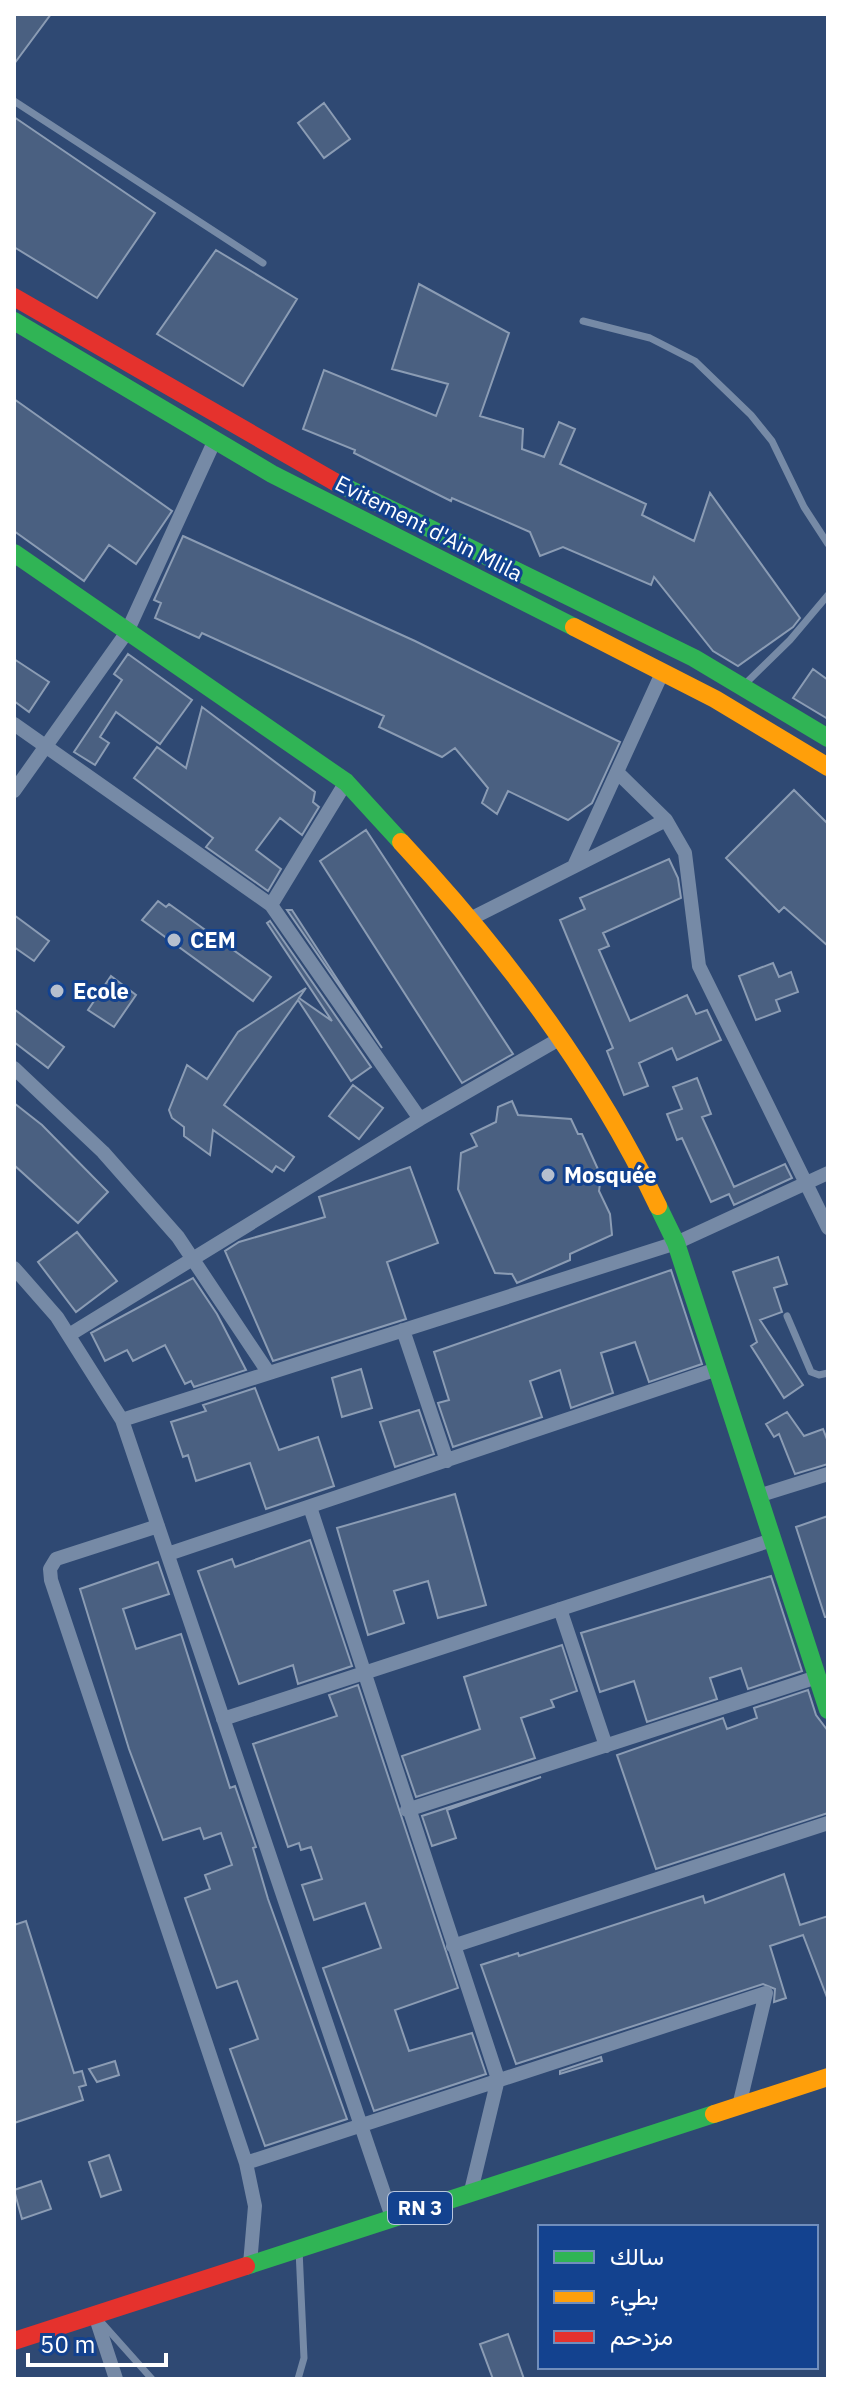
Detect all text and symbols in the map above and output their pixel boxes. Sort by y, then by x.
street label: Evitement d'Ain Mlila [330,468,528,588]
place label: CEM [190,925,236,954]
marker: CEM [165,931,183,949]
place label: Ecole [73,976,129,1005]
marker: Ecole [48,982,66,1000]
place label: Mosquée [564,1160,657,1189]
marker: Mosquée [539,1166,557,1184]
road number: RN 3 [388,2192,452,2224]
legend [538,2225,818,2369]
text: سالك [610,2240,664,2272]
text: بطيء [610,2280,659,2316]
scale bar [28,2317,166,2367]
text: مزدحم [610,2320,673,2353]
text: 50 m [40,2328,95,2360]

